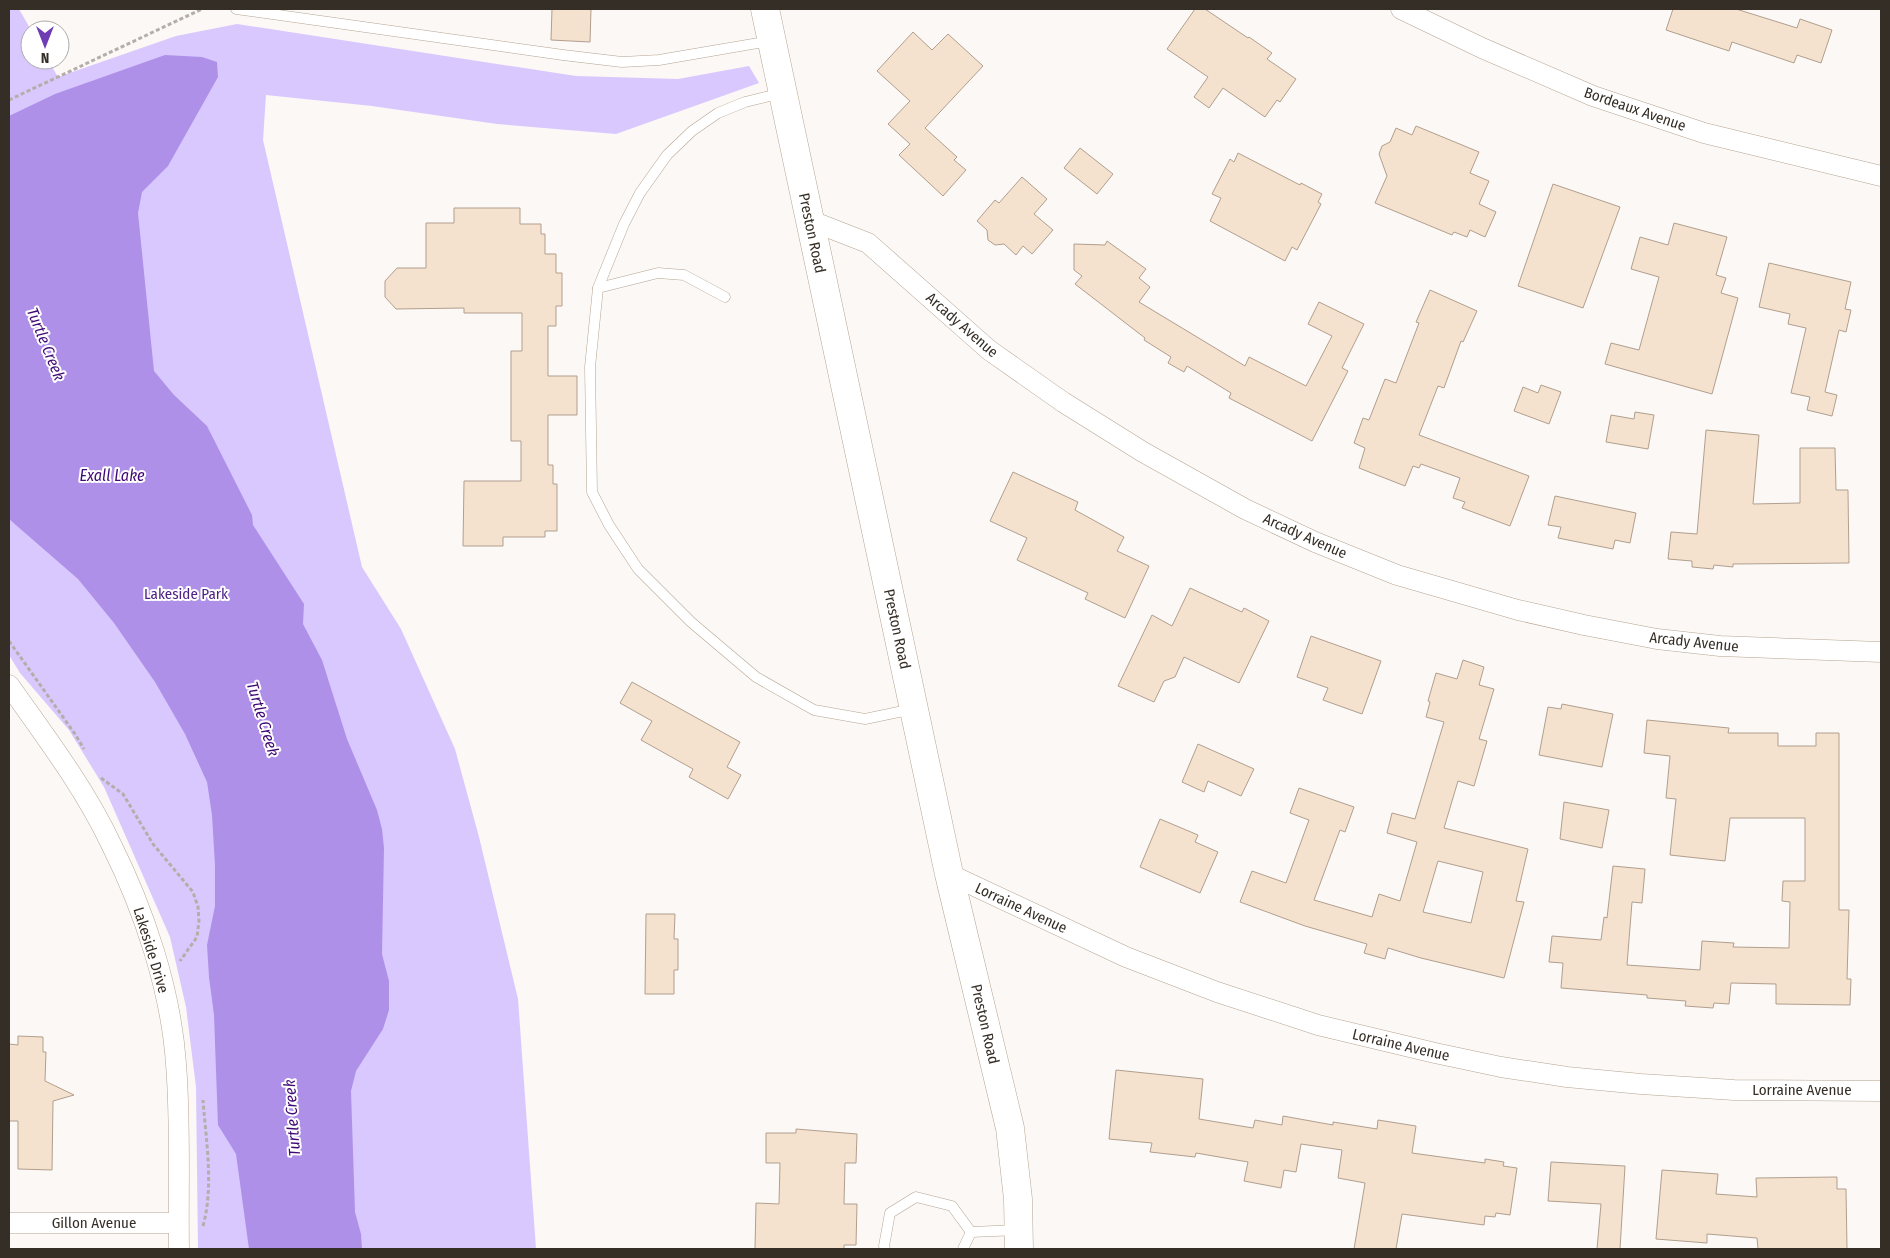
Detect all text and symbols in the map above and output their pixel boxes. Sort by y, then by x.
north arrow [20,20,70,70]
text: N [41,49,49,66]
street label: Bordeaux Avenue [1582,83,1688,135]
street label: Preston Road [795,191,829,275]
street label: Arcady Avenue [922,289,1002,361]
water label: Turtle Creek [23,305,69,383]
water label: Exall Lake [79,466,145,485]
street label: Arcady Avenue [1260,510,1350,562]
park label: Lakeside Park [144,585,228,603]
street label: Preston Road [880,587,914,671]
street label: Arcady Avenue [1648,628,1740,656]
water label: Turtle Creek [243,679,283,759]
street label: Lorraine Avenue [972,879,1070,937]
street label: Lakeside Drive [129,905,173,995]
street label: Preston Road [967,982,1003,1066]
street label: Lorraine Avenue [1351,1025,1451,1065]
water label: Turtle Creek [280,1079,304,1157]
street label: Lorraine Avenue [1752,1081,1852,1099]
street label: Gillon Avenue [52,1214,136,1232]

